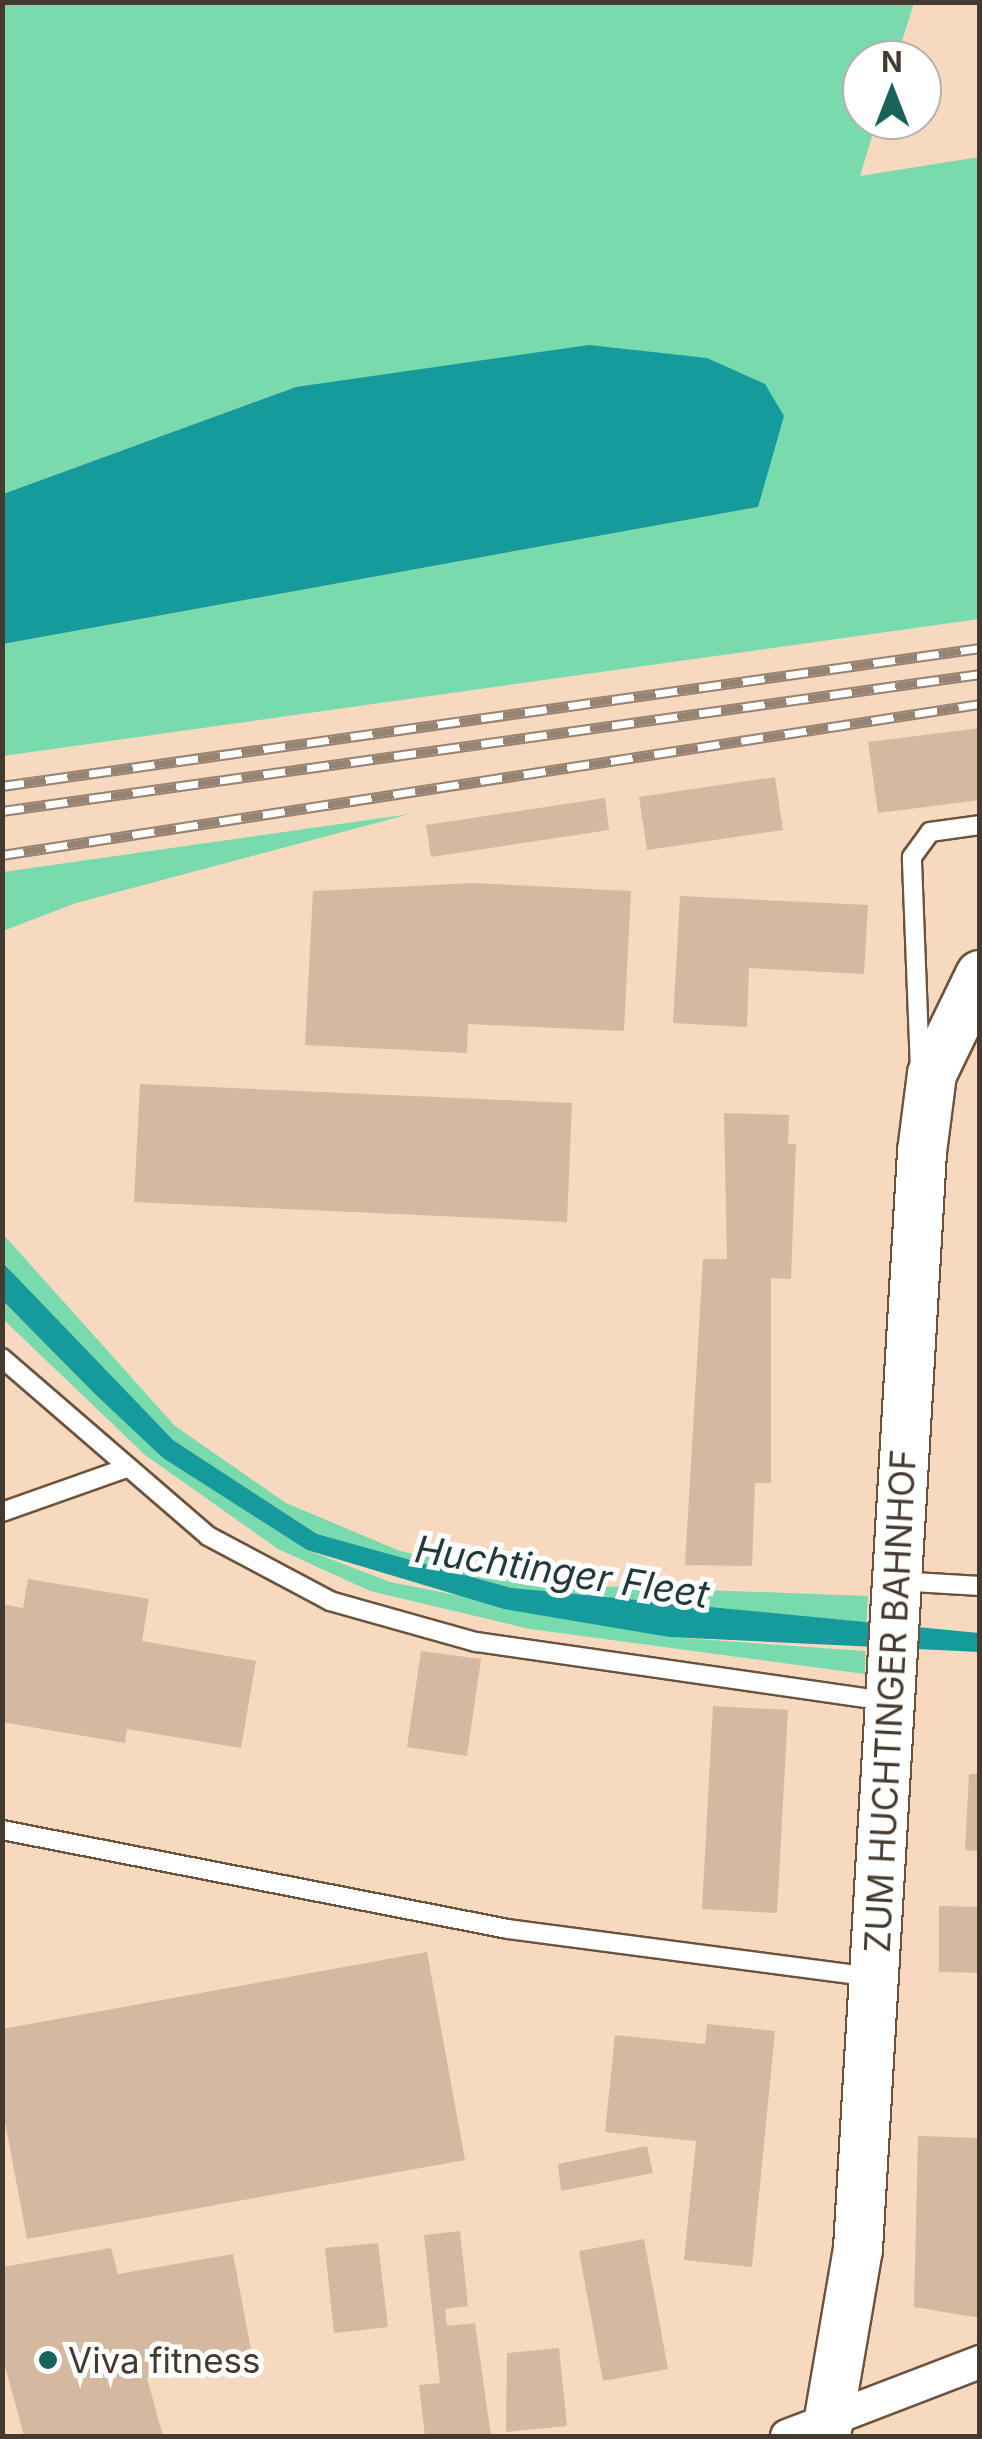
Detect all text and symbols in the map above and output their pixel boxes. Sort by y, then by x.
north arrow [842,40,942,140]
text: N [881,45,903,79]
street label: ZUM HUCHTINGER BAHNHOF [856,1448,924,1954]
water label: Huchtinger Fleet [412,1526,712,1618]
place label: Viva fitness [68,2339,261,2381]
marker: Viva fitness [37,2349,59,2371]

